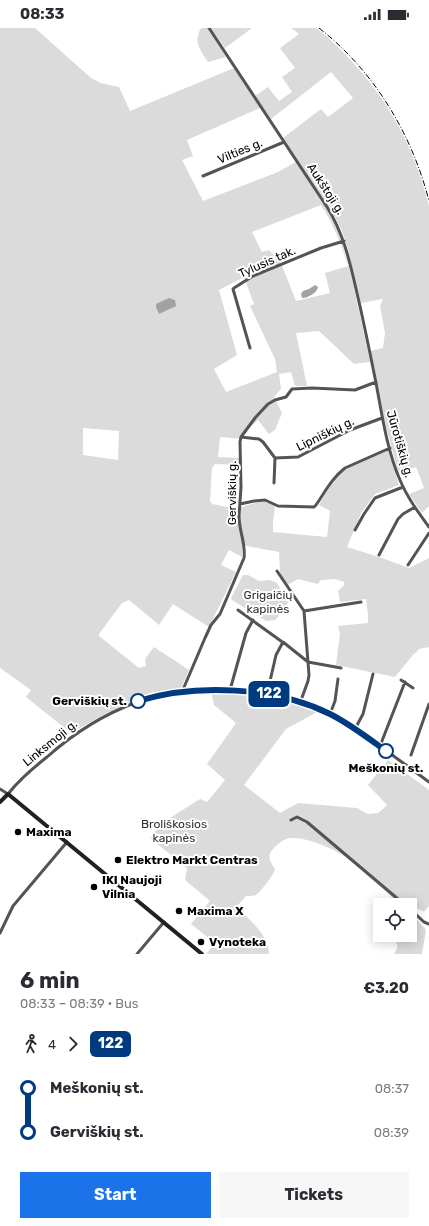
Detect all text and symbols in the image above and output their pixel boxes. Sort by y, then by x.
text: 08:33 [20,5,65,23]
street label: Vilties g. [216,135,264,167]
street label: Aukštoji g. [304,161,348,217]
street label: Tylusis tak. [236,243,298,281]
street label: Jūrotiškių g. [384,409,416,479]
street label: Lipniškių g. [294,414,356,454]
street label: Gerviškių g. [225,461,239,525]
park label: Grigaičių kapinės [243,588,293,616]
line badge: 122 [246,681,292,707]
text: 122 [256,685,282,702]
marker: Gerviškių st. [130,693,146,709]
place label: Gerviškių st. [52,694,127,708]
street label: Linksmoji g. [20,717,80,769]
marker: Meškonių st. [378,743,394,759]
place label: Meškonių st. [349,761,423,775]
park label: Broliškosios kapinės [141,817,207,845]
place label: Maxima [26,825,72,839]
marker: Maxima [13,827,23,837]
place label: Elektro Markt Centras [126,853,258,867]
marker: Elektro Markt Centras [113,855,123,865]
place label: IKI Naujoji Vilnia [102,873,162,901]
marker: IKI Naujoji Vilnia [89,882,99,892]
map controls [373,898,417,942]
button: locate [373,898,417,942]
place label: Maxima X [187,904,244,918]
marker: Maxima X [174,906,184,916]
place label: Vynoteka [209,935,266,949]
marker: Vynoteka [196,937,206,947]
text: 6 min [20,967,80,994]
text: €3.20 [363,979,409,997]
text: 08:33 – 08:39 · Bus [20,996,138,1011]
icon: walk [20,1033,42,1055]
icon: forward [62,1033,84,1055]
text: 122 [98,1035,123,1052]
text: 4 [48,1037,56,1052]
text: Meškonių st. [50,1079,144,1097]
text: 08:37 [375,1081,409,1096]
text: Gerviškių st. [50,1123,143,1141]
text: 08:39 [374,1125,409,1140]
button: Start [20,1172,211,1218]
button: Tickets [219,1172,409,1218]

